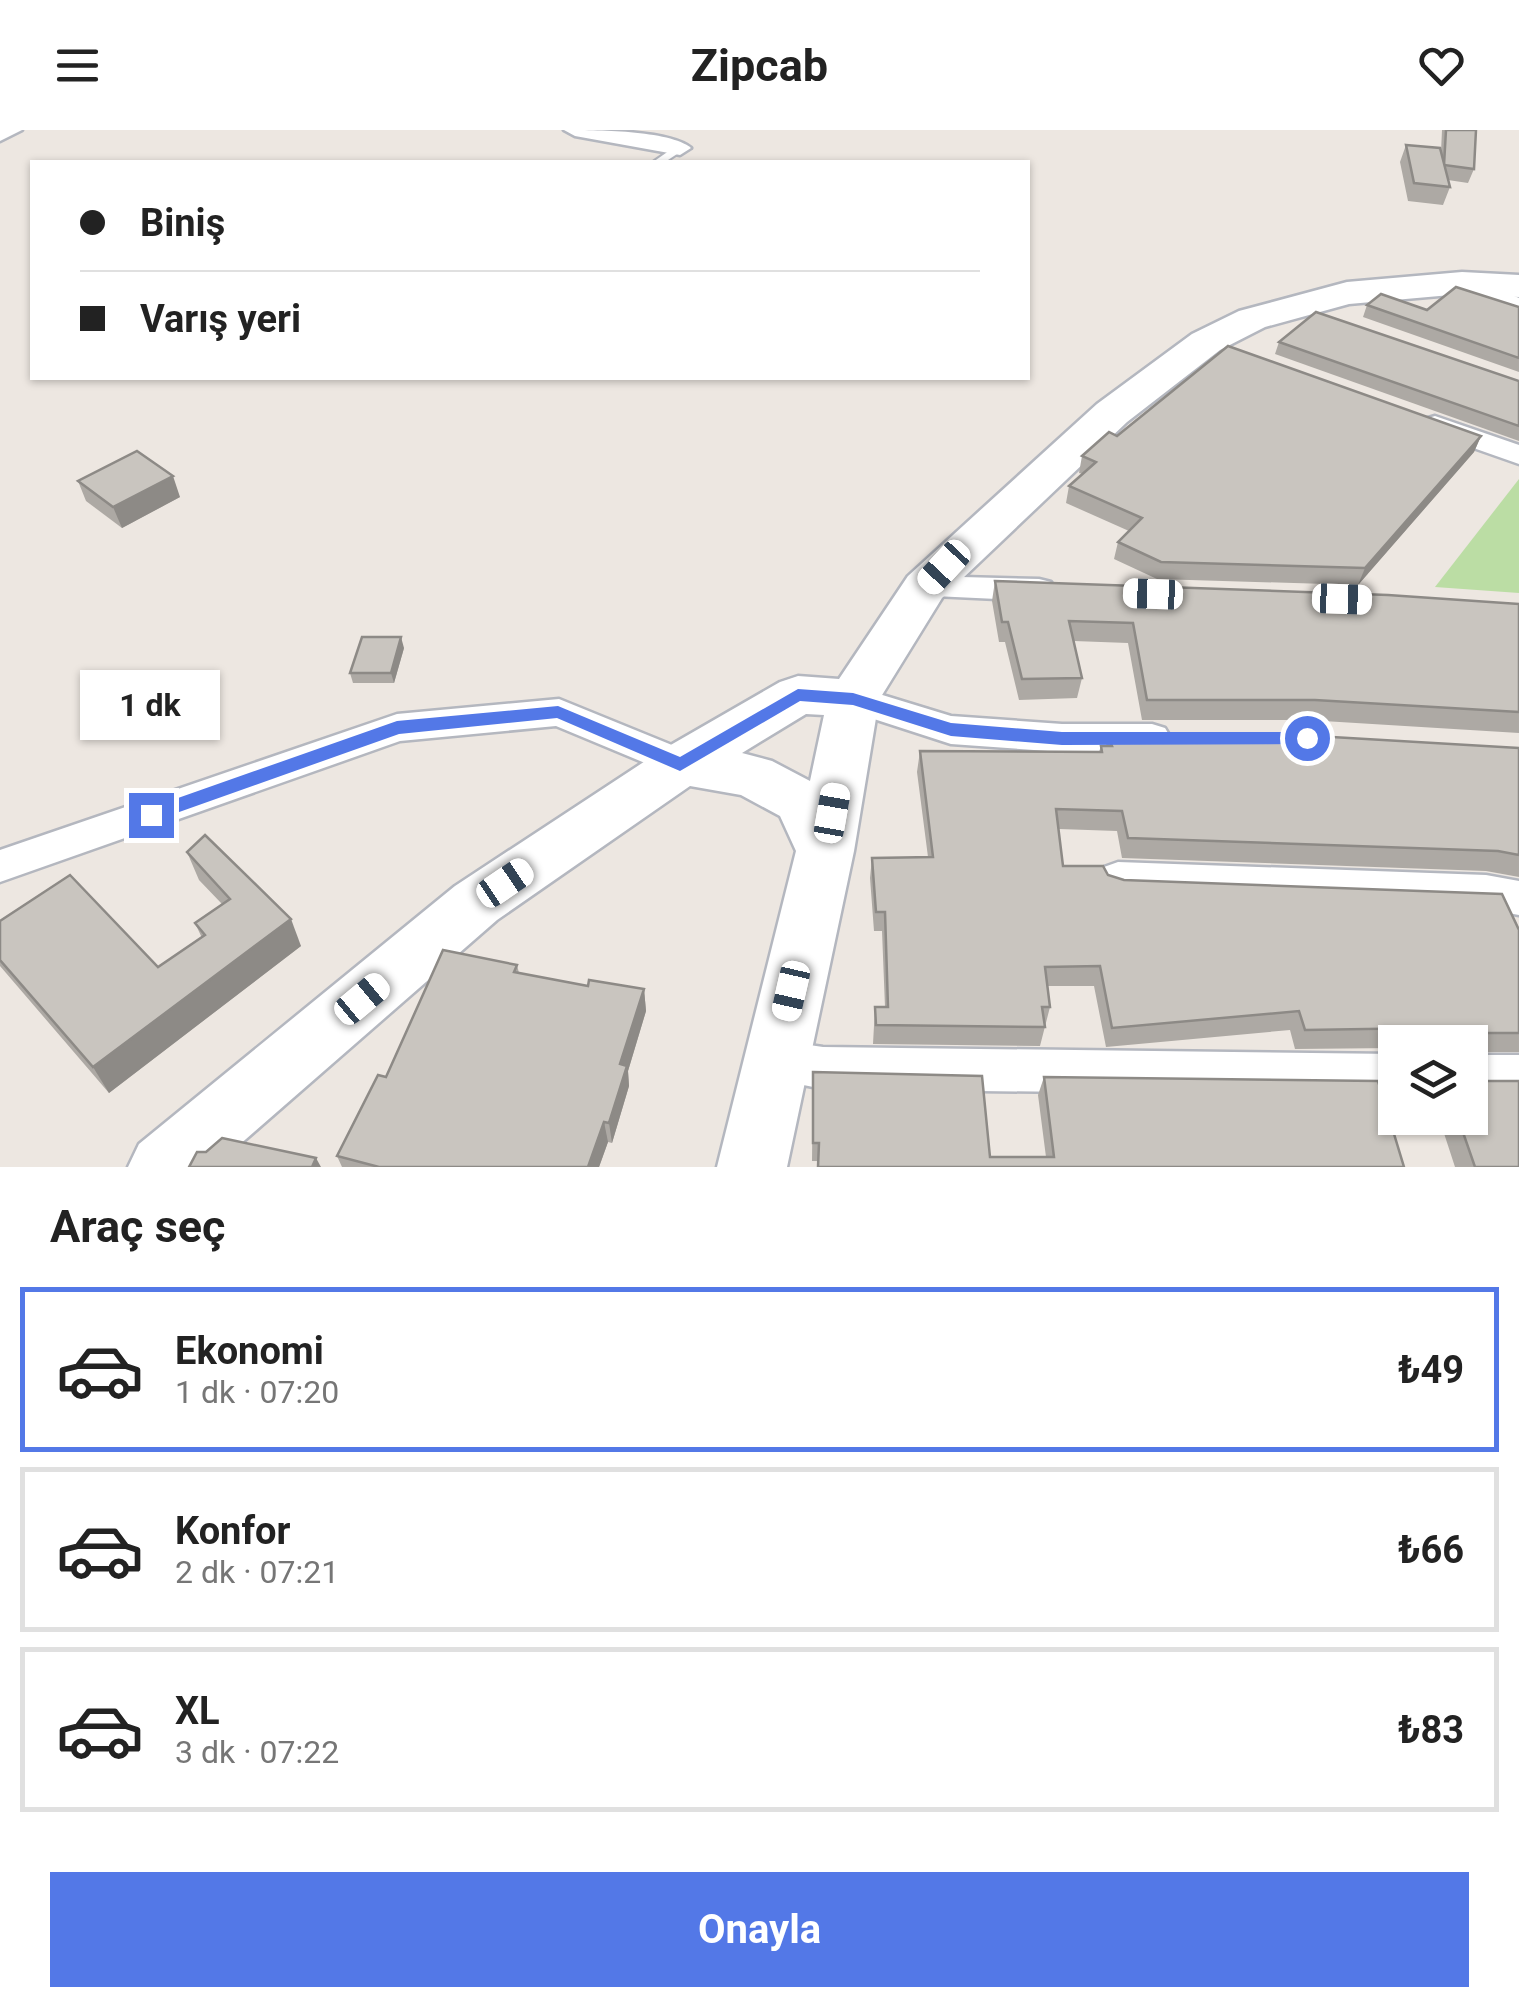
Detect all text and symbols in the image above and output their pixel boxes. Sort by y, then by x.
icon: menu [50,38,105,93]
icon: heart [1414,38,1469,93]
text: Zipcab [691,39,828,92]
text: Biniş [140,201,225,245]
text: Varış yeri [140,297,301,341]
car [913,535,975,599]
car [1122,578,1184,610]
car [1311,583,1373,615]
callout: 1 dk [81,670,221,740]
text: 1 dk [119,686,181,724]
route start [1285,716,1330,761]
car [812,781,852,845]
route end [129,793,174,838]
car [472,854,538,912]
car [770,958,812,1024]
car [329,968,395,1030]
map controls [1378,1025,1488,1135]
button: layers [1378,1025,1488,1135]
text: Araç seç [50,1200,226,1253]
icon: car [55,1325,145,1415]
text: Ekonomi [175,1329,324,1373]
text: ₺49 [1398,1348,1464,1392]
text: 1 dk · 07:20 [175,1373,339,1411]
icon: car [55,1505,145,1595]
text: Konfor [175,1509,290,1553]
text: ₺66 [1398,1528,1464,1572]
text: 2 dk · 07:21 [175,1553,339,1591]
icon: car [55,1685,145,1775]
text: XL [175,1689,220,1733]
text: ₺83 [1398,1708,1464,1752]
text: 3 dk · 07:22 [175,1733,339,1771]
button: Onayla [50,1872,1469,1987]

